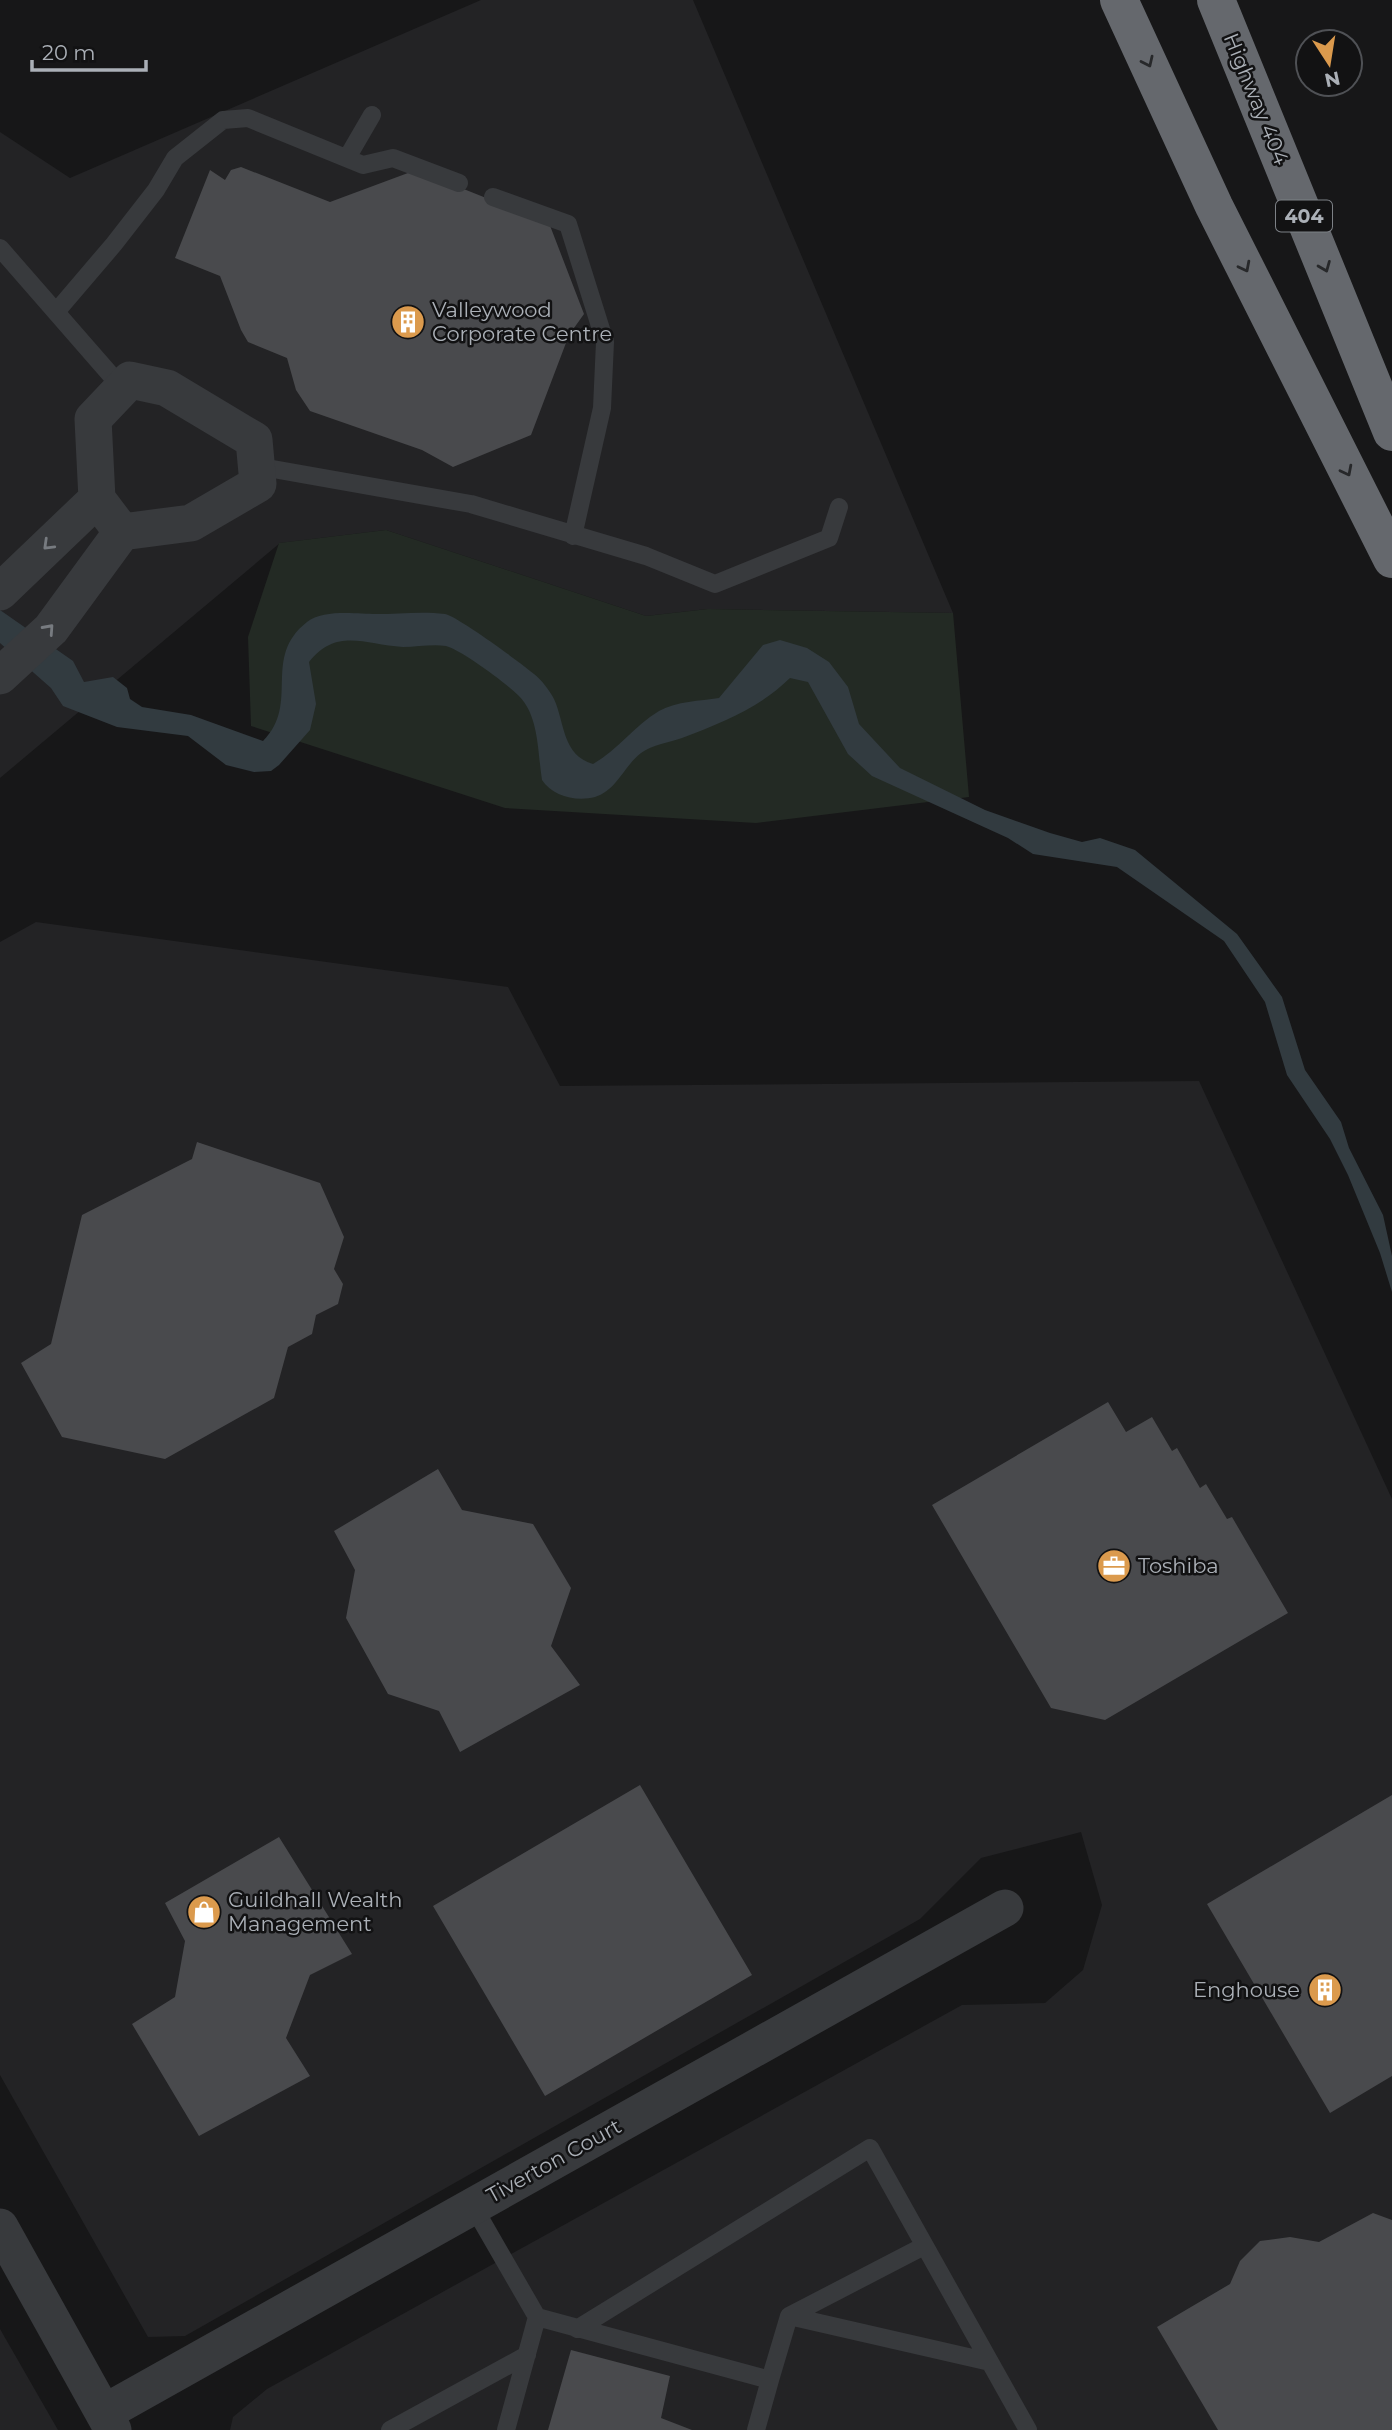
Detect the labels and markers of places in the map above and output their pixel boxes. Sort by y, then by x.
place label: Valleywood Corporate Centre [432,297,612,346]
building icon: Valleywood Corporate Centre [389,303,427,341]
office icon: Toshiba [1095,1547,1133,1585]
place label: Toshiba [1138,1553,1219,1578]
place label: Guildhall Wealth Management [228,1887,402,1936]
shop icon: Guildhall Wealth Management [185,1893,223,1931]
building icon: Enghouse [1306,1971,1344,2009]
place label: Enghouse [1193,1977,1300,2002]

